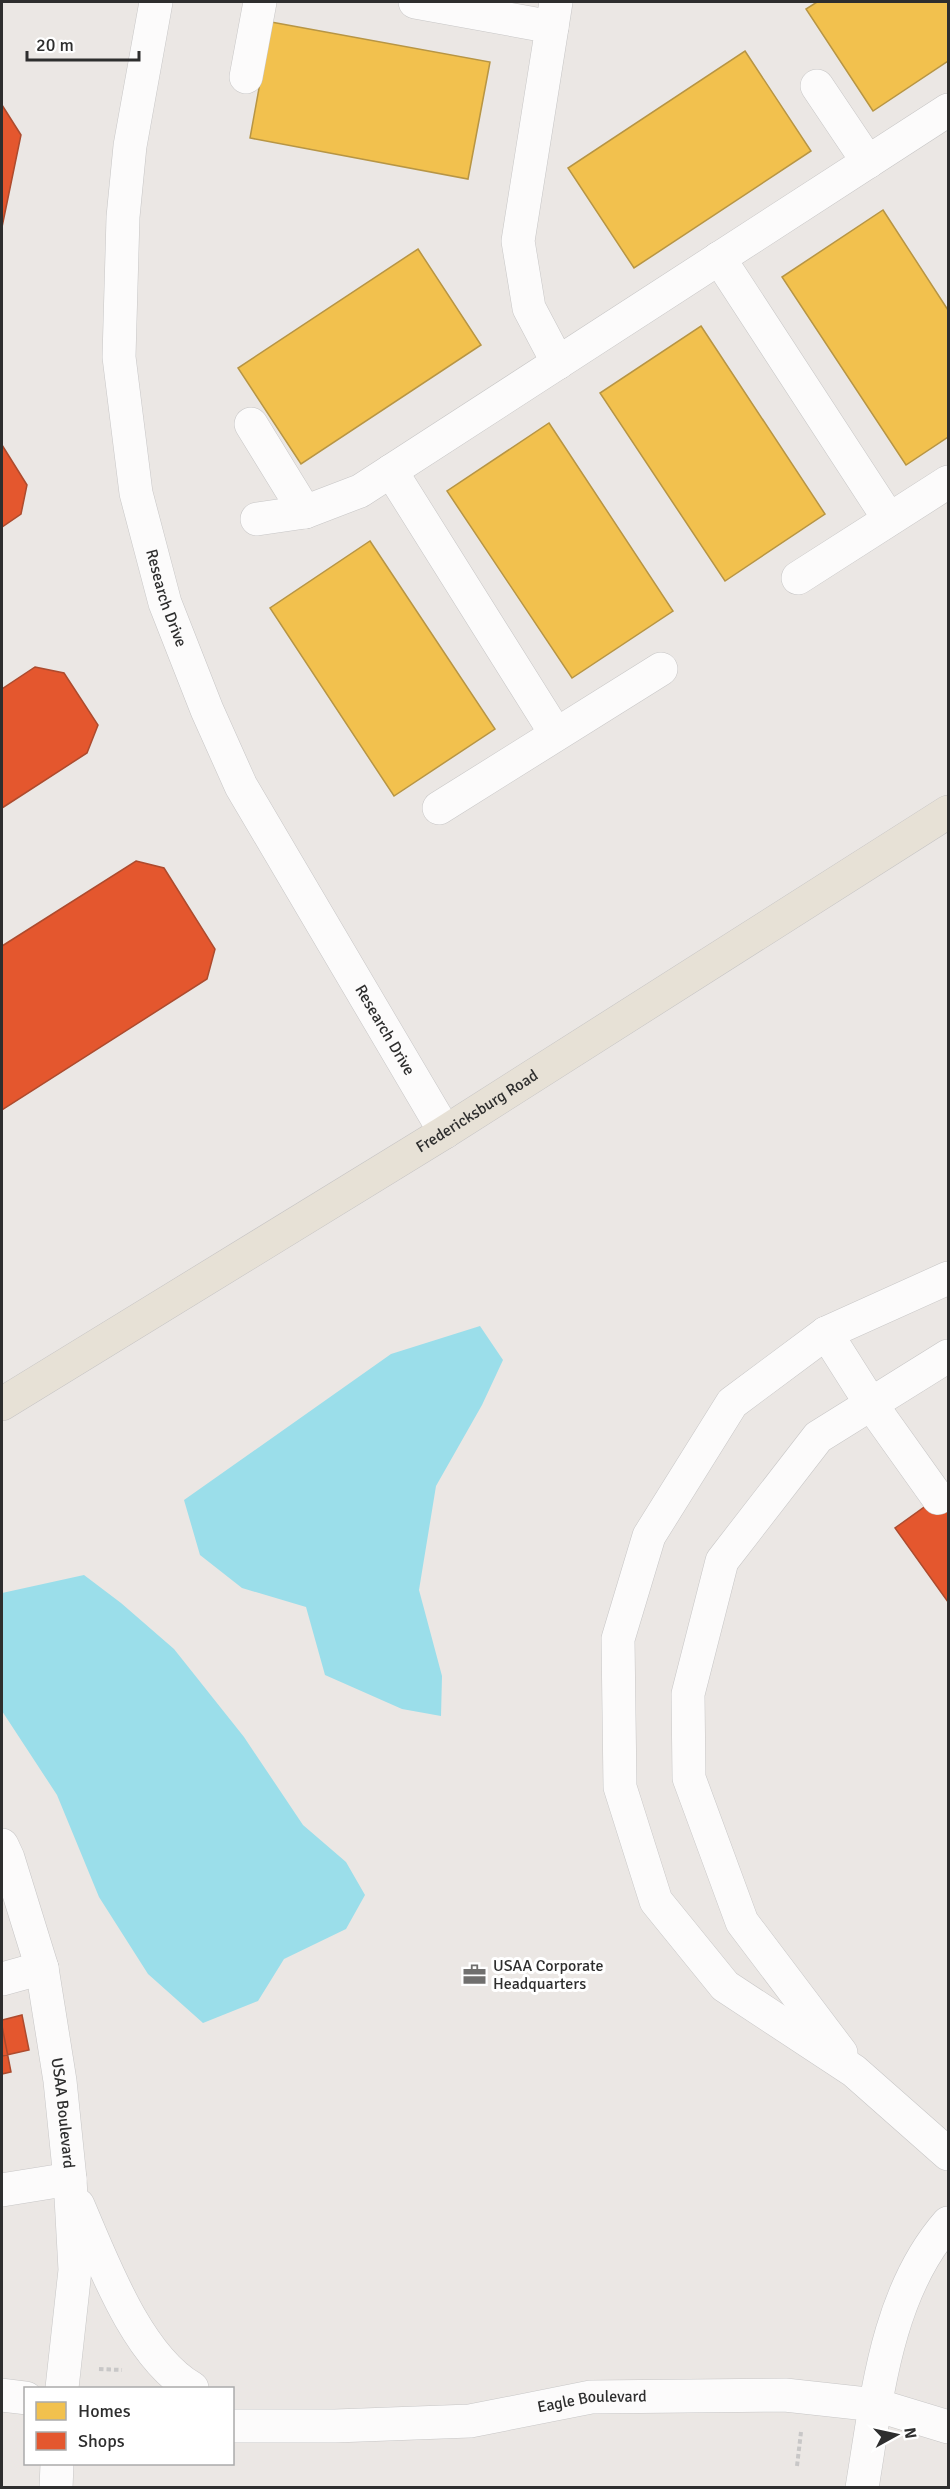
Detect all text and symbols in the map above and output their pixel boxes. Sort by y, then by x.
scale bar [27,24,140,62]
text: 20 m [36,34,74,56]
street label: Research Drive [141,547,191,650]
street label: Research Drive [350,981,419,1079]
street label: Fredericksburg Road [412,1065,542,1157]
place label: USAA Corporate Headquarters [493,1956,603,1994]
office icon: USAA Corporate Headquarters [462,1962,488,1988]
street label: USAA Boulevard [46,2056,79,2169]
street label: Eagle Boulevard [535,2386,647,2417]
legend [24,2387,234,2465]
text: Homes [78,2400,131,2422]
north arrow [866,2405,926,2465]
text: N [899,2426,921,2440]
text: Shops [78,2430,125,2452]

